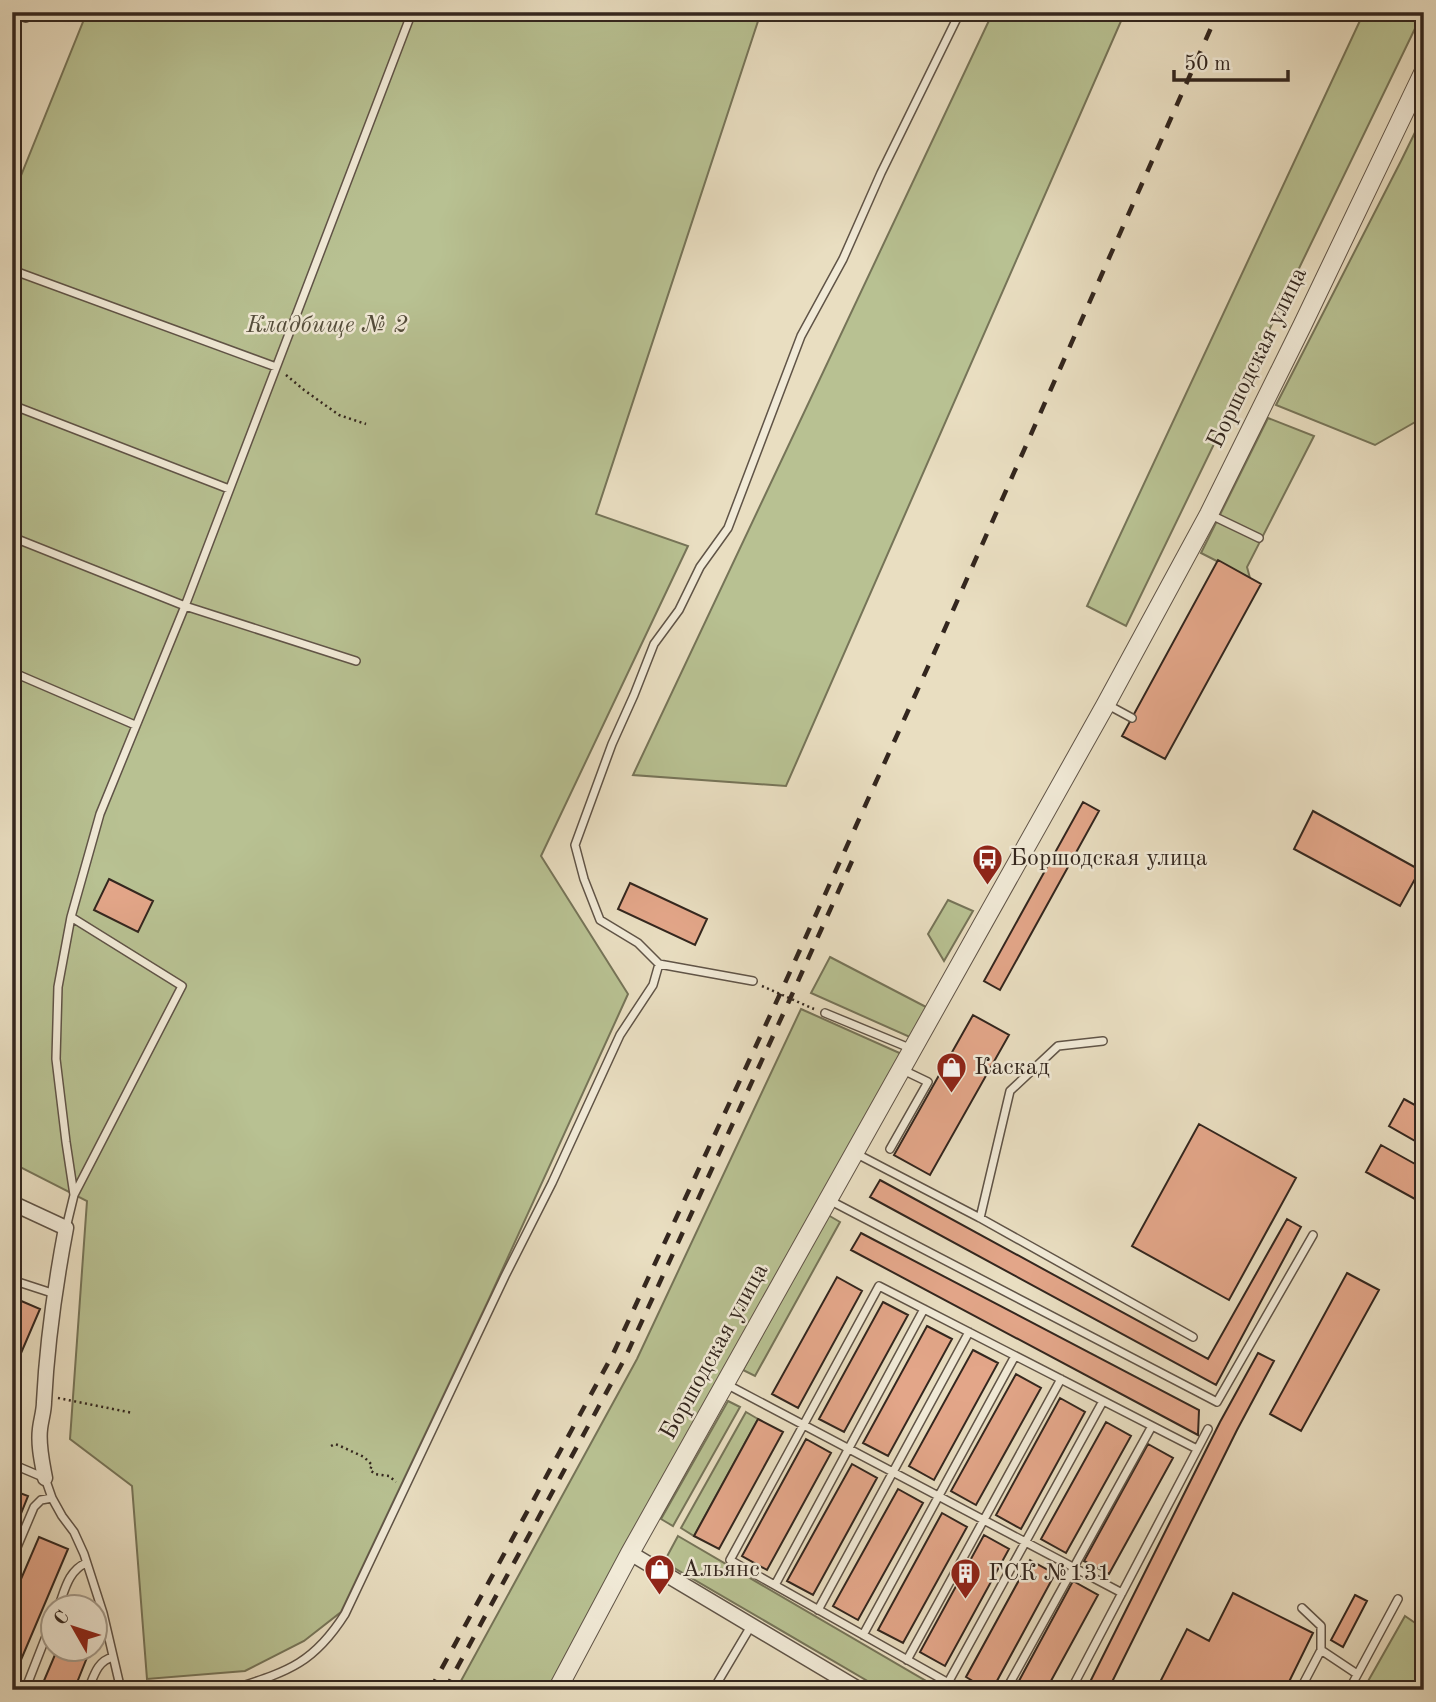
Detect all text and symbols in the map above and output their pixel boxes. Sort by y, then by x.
scale bar [1174,38,1287,82]
text: 50 m [1184,54,1231,75]
street label: Боршодская улица [1204,264,1312,452]
park label: Кладбище № 2 [245,314,408,338]
bus stop icon: Боршодская улица [970,842,1004,886]
place label: Боршодская улица [1010,847,1208,871]
shop icon: Каскад [934,1051,968,1095]
place label: Каскад [974,1056,1050,1080]
street label: Боршодская улица [657,1260,773,1444]
shop icon: Альянс [642,1553,676,1597]
building icon: ГСК №131 [948,1557,982,1601]
place label: Альянс [682,1558,760,1582]
place label: ГСК №131 [988,1562,1111,1586]
north arrow [38,1594,108,1664]
text: С [51,1608,74,1630]

